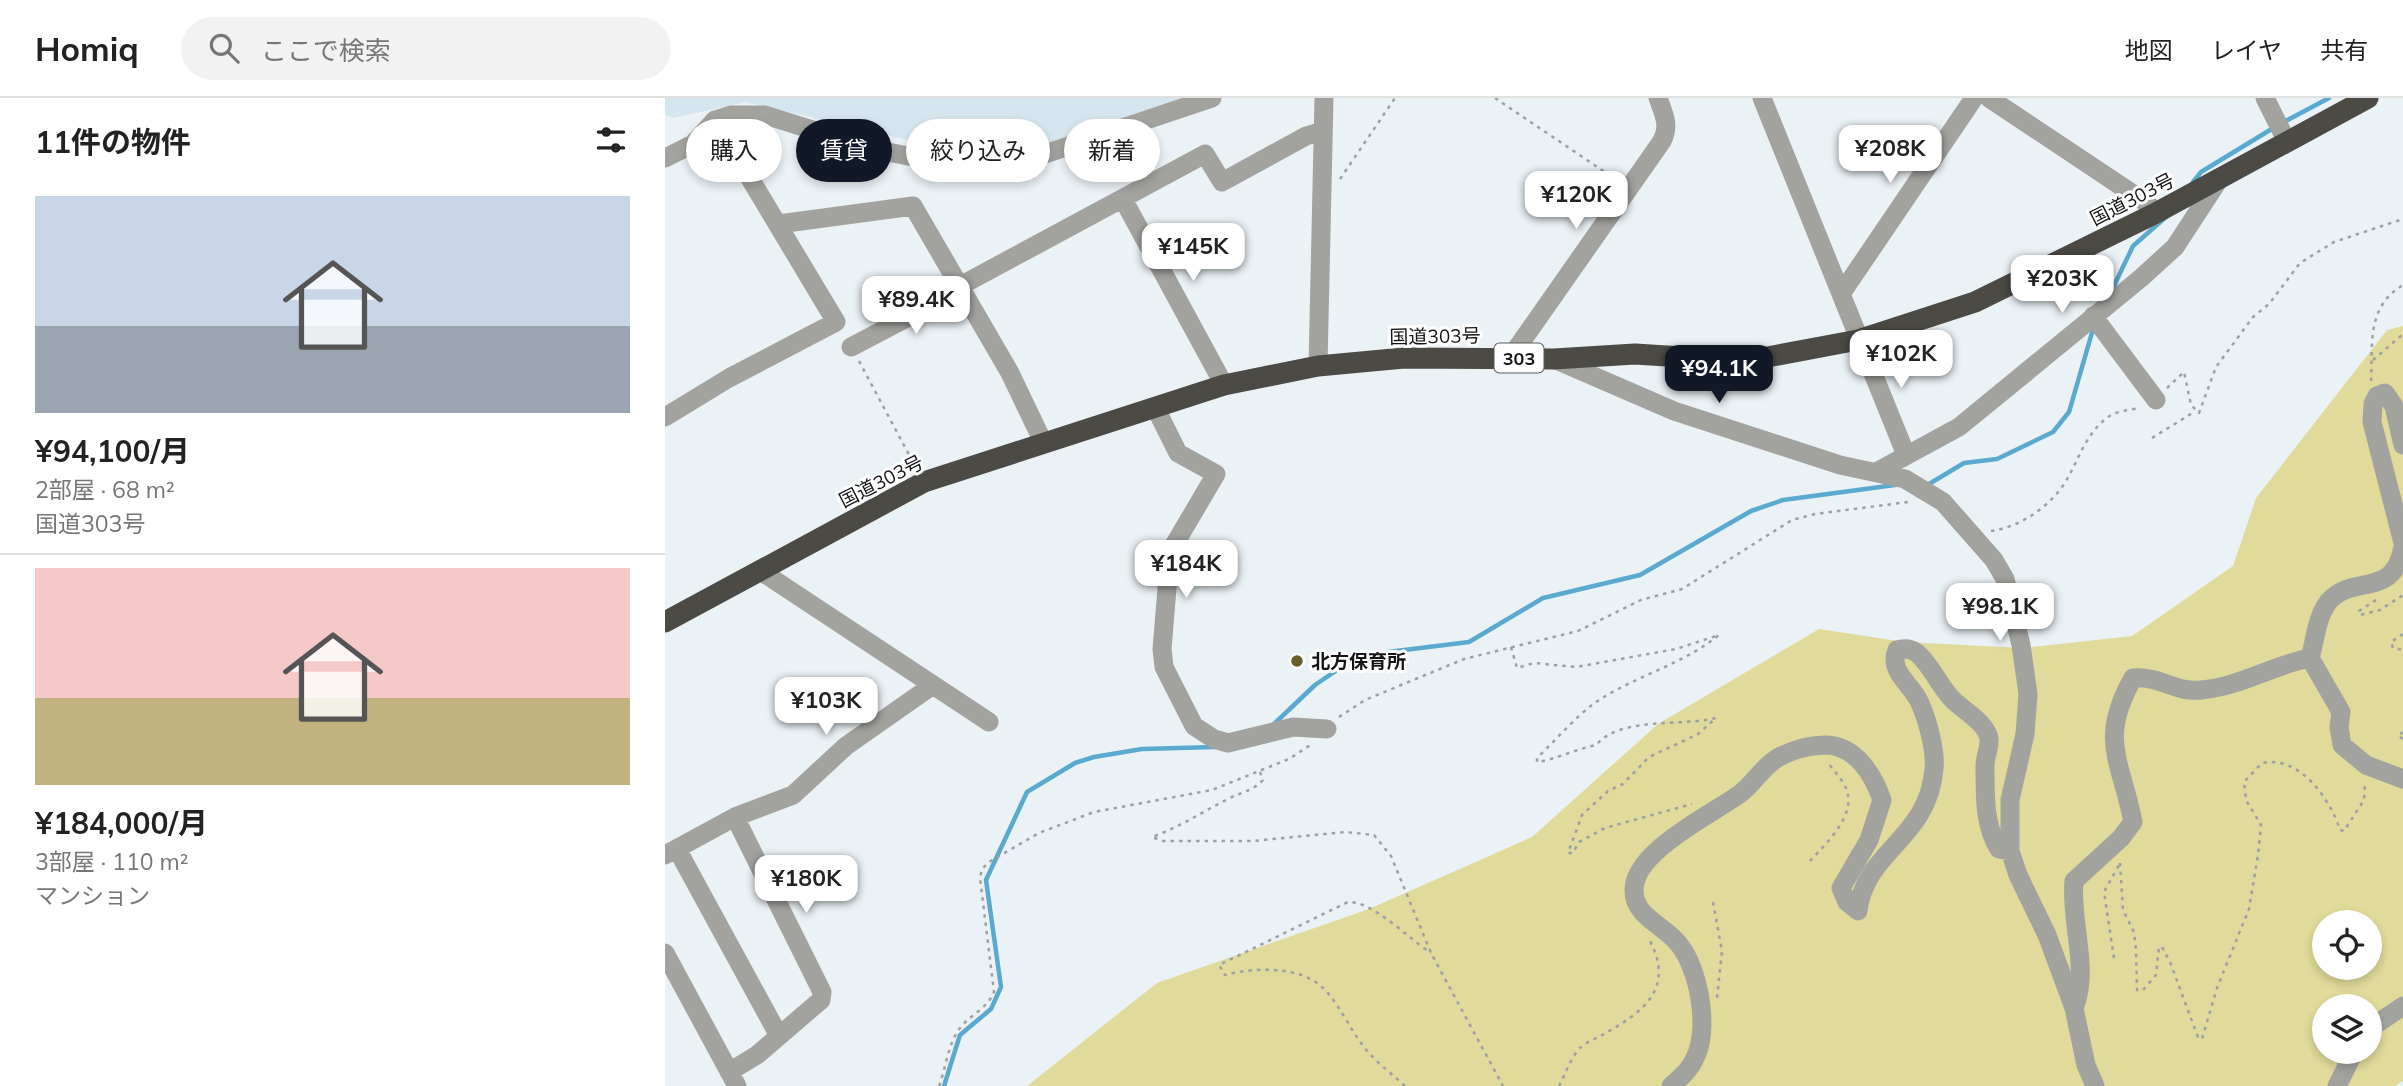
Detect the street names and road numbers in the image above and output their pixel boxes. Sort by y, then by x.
street label: 国道303号 [2086,168,2178,230]
street label: 国道303号 [1389,323,1481,349]
road number: 303 [1495,344,1543,372]
street label: 国道303号 [835,450,927,512]

